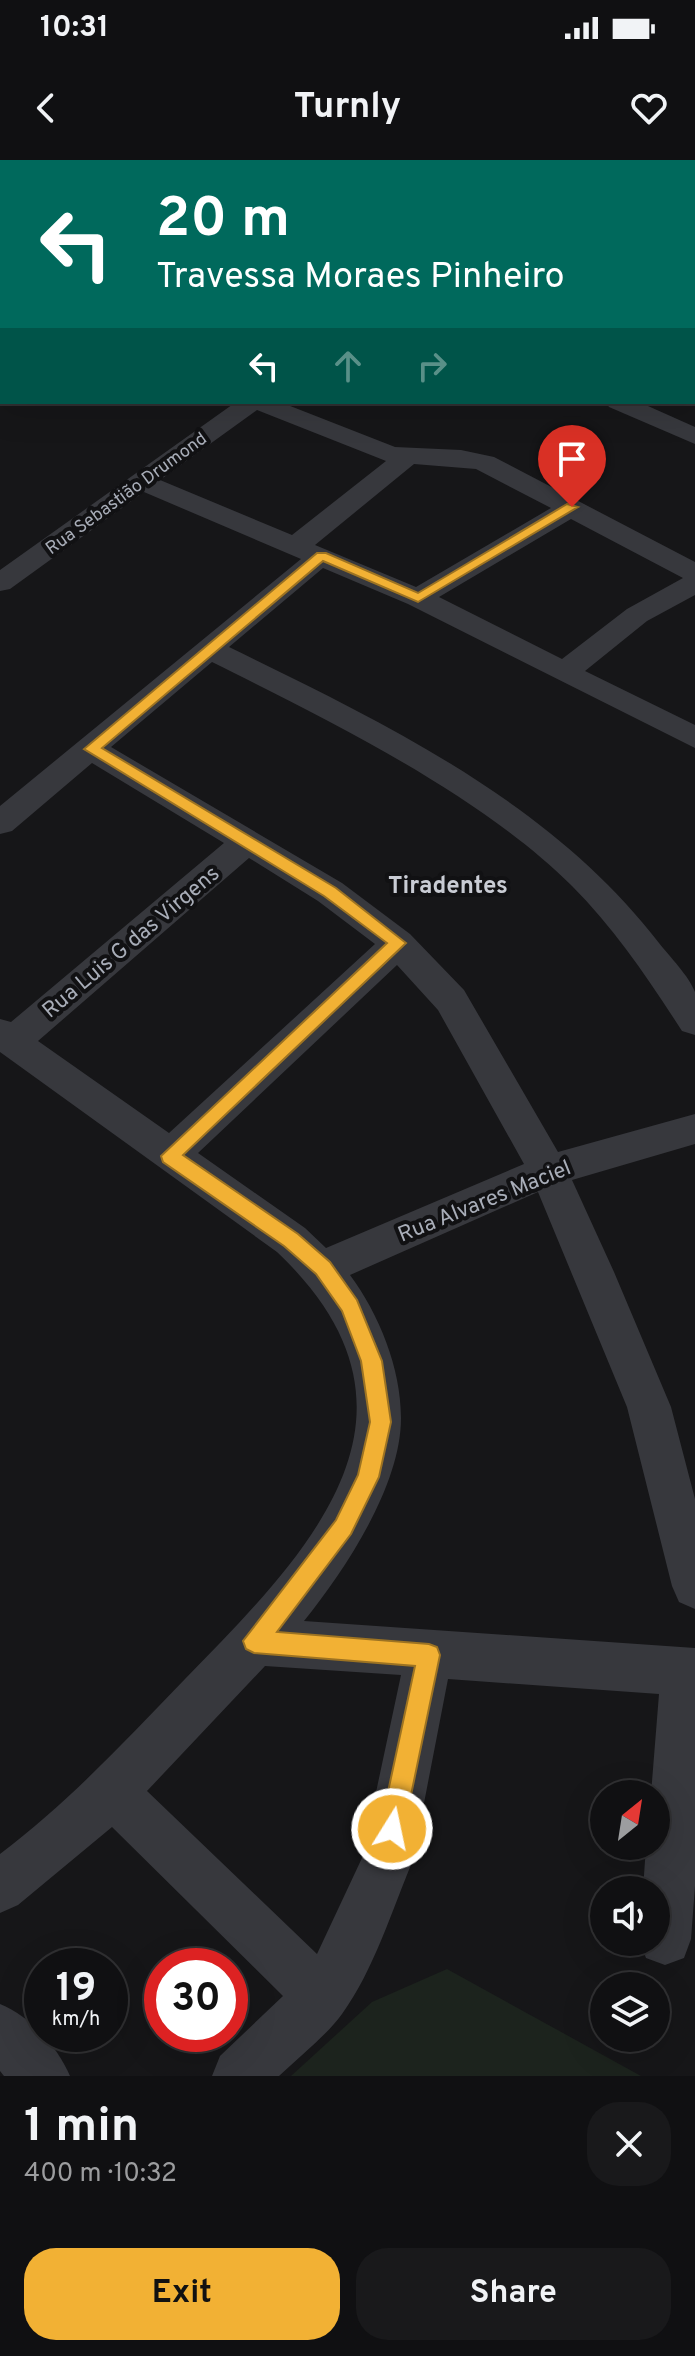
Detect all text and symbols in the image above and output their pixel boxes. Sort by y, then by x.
text: 10:31 [40,10,109,47]
text: Turnly [294,85,401,131]
icon: back [24,86,68,130]
icon: heart [627,86,671,130]
text: 20 m [156,186,290,256]
icon: left [24,192,128,296]
text: Travessa Moraes Pinheiro [156,255,565,301]
icon: left [242,344,286,388]
icon: ahead [326,344,370,388]
icon: right [410,344,454,388]
pin [538,425,606,507]
street label: Rua Sebastião Drumond [42,428,212,561]
icon: arrive [550,437,594,481]
street label: Rua Luis G das Virgens [37,861,226,1025]
district label: Tiradentes [388,872,508,902]
street label: Rua Alvares Maciel [394,1155,575,1249]
north arrow [590,1780,670,1860]
map controls [590,1780,670,2052]
position arrow [350,1787,434,1871]
button: sound [590,1876,670,1956]
speed limit sign: 30 [144,1948,248,2052]
text: 19 [56,1965,96,2015]
button: layers [590,1972,670,2052]
text: km/h [52,2007,100,2033]
text: 1 min [24,2098,139,2158]
button: close [587,2102,671,2186]
text: 400 m · 10:32 [24,2158,177,2191]
button: Exit [24,2248,340,2340]
button: Share [356,2248,671,2340]

